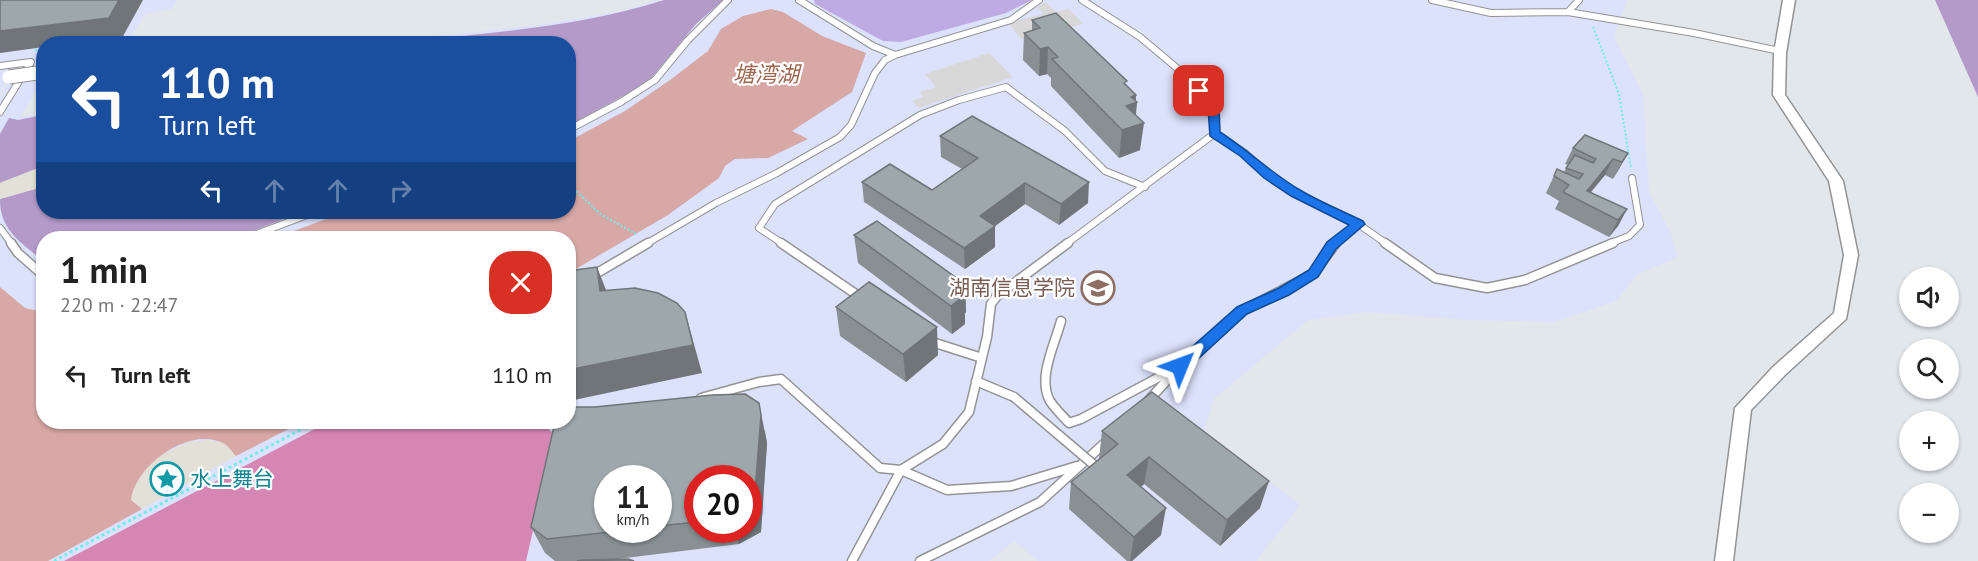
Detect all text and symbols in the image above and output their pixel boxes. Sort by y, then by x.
text: 110 m [159,55,275,110]
icon: left [60,60,138,138]
water label: 塘湾湖 [733,60,802,88]
pin [1173,65,1224,116]
icon: arrive [1182,74,1215,107]
text: Turn left [159,108,256,142]
icon: left [195,174,228,207]
icon: ahead [258,174,291,207]
icon: ahead [321,174,354,207]
icon: right [384,174,417,207]
text: 1 min [60,246,148,293]
button: close [489,251,552,314]
map controls [1899,267,1959,543]
button: sound [1899,267,1959,327]
school or university icon: 湖南信息学院 [1080,270,1116,306]
place label: 湖南信息学院 [949,274,1075,301]
text: 220 m · 22:47 [60,292,178,318]
position arrow [1148,334,1212,398]
button: search [1899,339,1959,399]
icon: left [60,359,93,392]
text: Turn left [111,361,191,389]
text: 110 m [492,361,552,389]
button: + [1899,411,1959,471]
place icon: 水上舞台 [149,461,185,497]
place label: 水上舞台 [190,465,274,492]
speed limit sign: 20 [684,465,762,543]
text: 11 [616,477,650,516]
button: − [1899,483,1959,543]
text: km/h [617,510,649,529]

